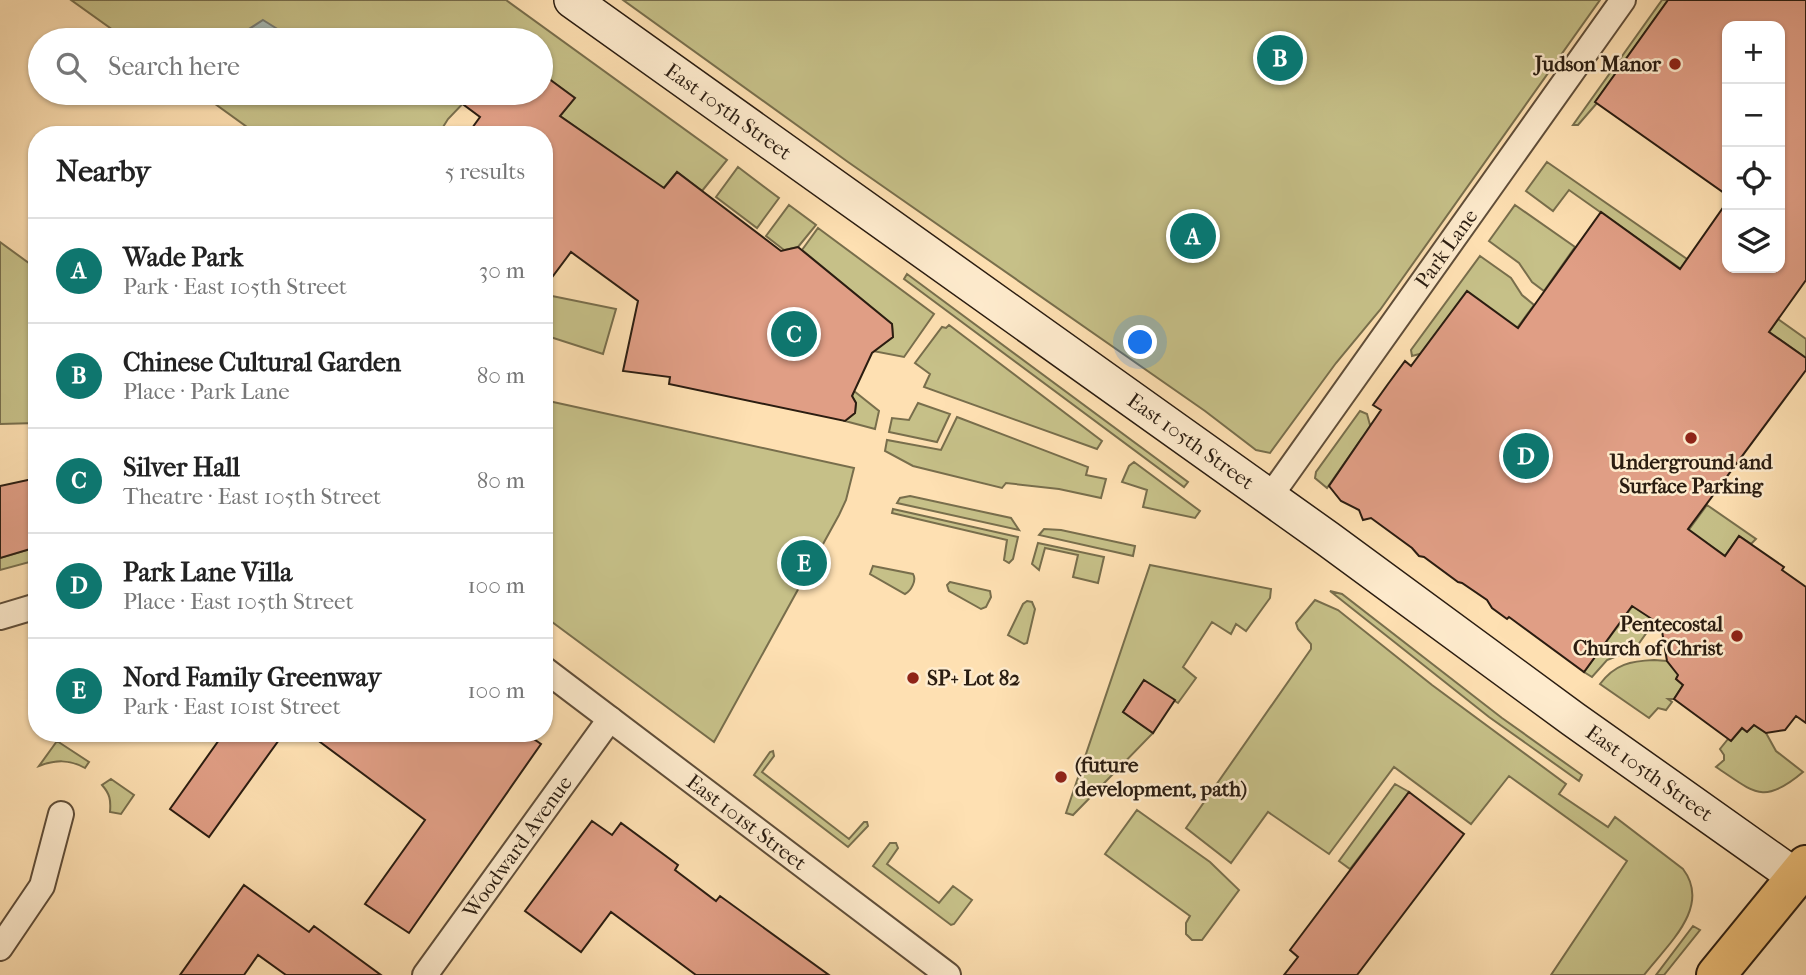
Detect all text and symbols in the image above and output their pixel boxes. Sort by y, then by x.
map controls [1722,21,1785,273]
button: + [1722,21,1785,84]
search box [28,28,553,105]
pin: B [1257,32,1303,84]
icon: search [52,48,90,86]
text: Search here [108,51,240,82]
place label: Judson Manor [1533,52,1662,76]
marker: Judson Manor [1667,56,1683,72]
street label: East 105th Street [660,58,797,165]
button: − [1722,84,1785,147]
button: locate [1722,147,1785,210]
text: Nearby [56,154,151,189]
text: 5 results [445,158,525,185]
street label: Park Lane [1410,204,1483,293]
pin: A [1170,210,1216,262]
button: layers [1722,210,1785,273]
text: Wade Park [123,242,243,273]
text: A [72,257,86,284]
text: 30 m [479,257,525,284]
text: Park · East 105th Street [123,273,347,300]
pin: C [771,308,817,360]
your location [1123,325,1157,359]
text: Chinese Cultural Garden [123,347,401,378]
text: B [72,362,86,389]
text: 80 m [477,362,525,389]
text: Place · Park Lane [123,378,290,405]
street label: East 105th Street [1123,388,1259,495]
pin: D [1503,430,1549,482]
marker: Underground and Surface Parking [1683,430,1699,446]
place label: Underground and Surface Parking [1609,450,1773,498]
text: Silver Hall [123,452,240,483]
text: C [71,467,87,494]
text: 80 m [477,467,525,494]
text: Theatre · East 105th Street [123,483,381,510]
pin: E [781,537,827,589]
text: Park Lane Villa [123,557,292,588]
text: D [70,572,88,599]
text: 100 m [467,572,525,599]
text: Place · East 105th Street [123,588,354,615]
place label: Pentecostal Church of Christ [1573,612,1723,660]
marker: Pentecostal Church of Christ [1729,628,1745,644]
text: Nord Family Greenway [123,662,381,693]
place label: SP+ Lot 82 [927,666,1020,690]
marker: SP+ Lot 82 [905,670,921,686]
text: E [72,677,86,704]
text: 100 m [467,677,525,704]
text: Park · East 101st Street [123,693,341,720]
street label: East 105th Street [1581,720,1718,826]
place label: (future development, path) [1075,753,1247,801]
street label: East 101st Street [682,769,811,876]
marker: (future development, path) [1053,769,1069,785]
street label: Woodward Avenue [458,771,577,923]

